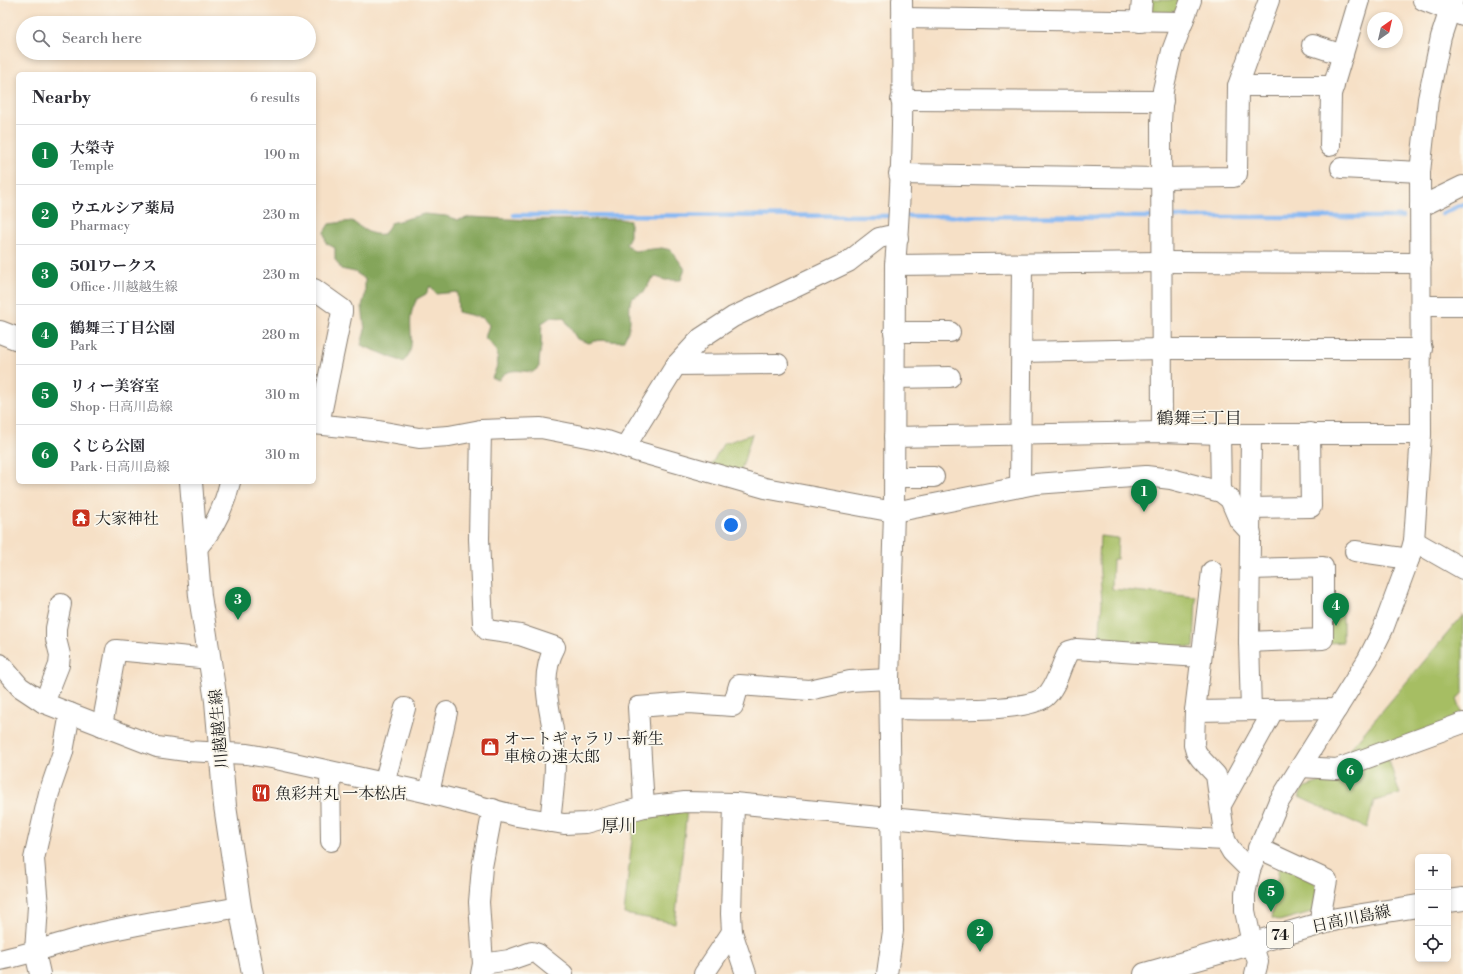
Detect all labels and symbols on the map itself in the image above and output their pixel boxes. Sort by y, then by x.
north arrow [1367,12,1403,48]
district label: 鶴舞三丁目 [1157,408,1242,430]
pin: 1 [1131,479,1157,512]
temple icon: 大家神社 [70,507,92,529]
place label: 大家神社 [95,509,159,529]
your location [721,515,741,535]
pin: 3 [225,587,251,620]
pin: 4 [1323,593,1349,626]
street label: 川越越生線 [206,688,232,770]
place label: オートギャラリー新生 車検の速太郎 [504,729,664,767]
shop icon: オートギャラリー新生 車検の速太郎 [479,736,501,758]
pin: 6 [1337,758,1363,791]
restaurant icon: 魚彩丼丸 一本松店 [250,782,272,804]
place label: 魚彩丼丸 一本松店 [275,784,406,804]
district label: 厚川 [601,815,637,838]
pin: 5 [1258,879,1284,912]
street label: 日高川島線 [1310,901,1392,937]
pin: 2 [967,919,993,952]
road number: 74 [1267,922,1293,948]

